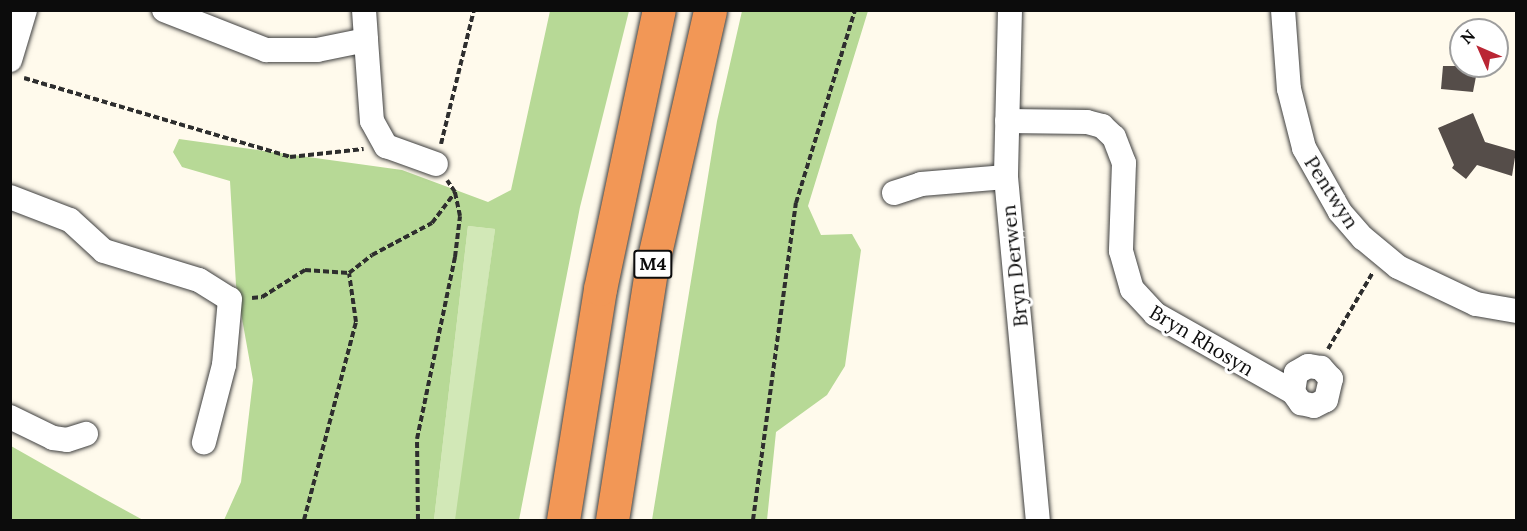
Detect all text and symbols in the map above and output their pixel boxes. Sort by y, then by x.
north arrow [1449,18,1509,78]
text: N [1456,25,1479,48]
street label: Pentwyn [1300,151,1364,233]
street label: Bryn Derwen [996,204,1032,328]
road number: M4 [632,249,674,279]
street label: Bryn Rhosyn [1145,299,1259,381]

